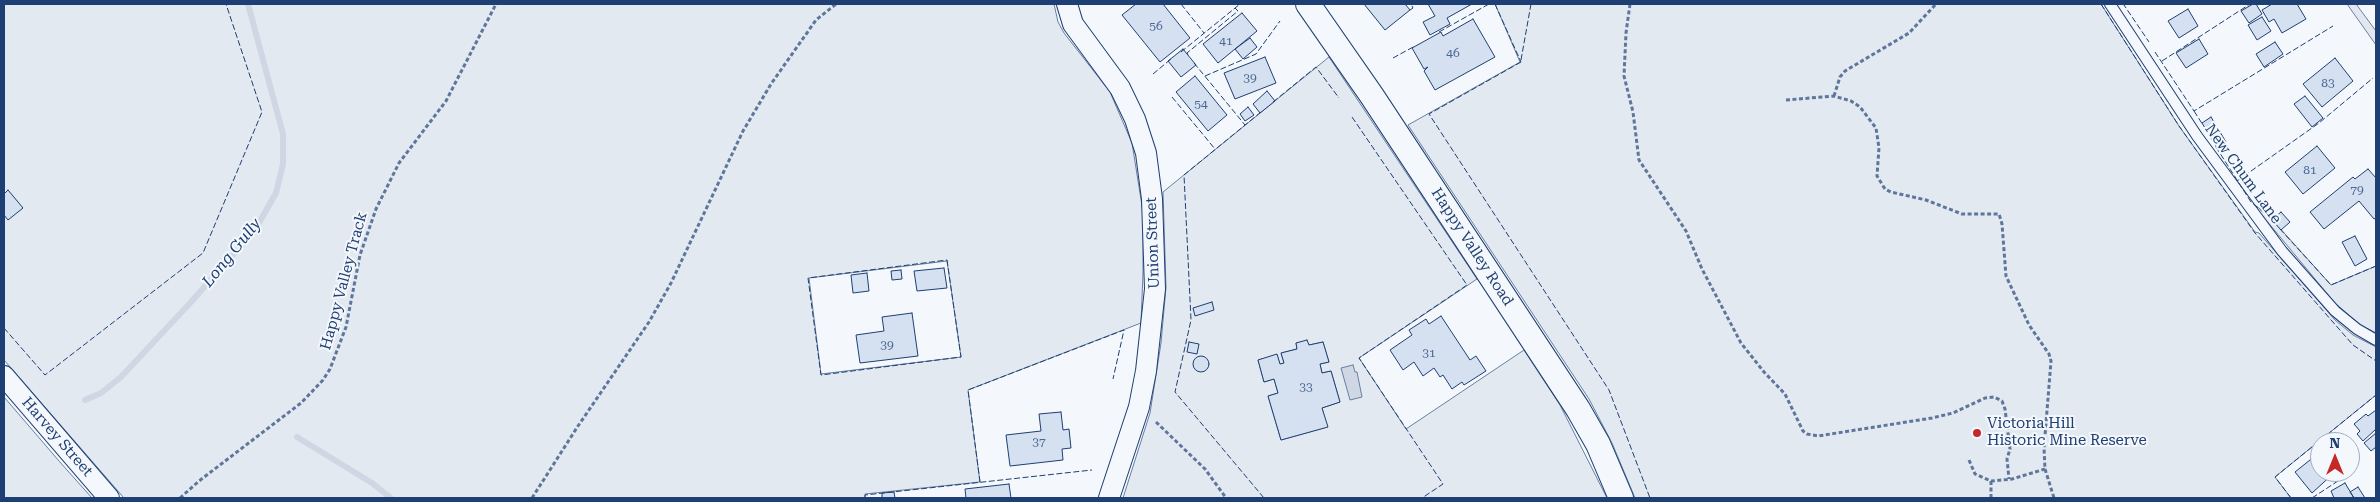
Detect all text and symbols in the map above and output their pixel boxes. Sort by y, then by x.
house number: 56 [1149,19,1163,33]
house number: 41 [1219,34,1233,48]
house number: 46 [1446,46,1460,60]
house number: 39 [1243,71,1257,85]
house number: 83 [2321,76,2335,90]
house number: 54 [1194,97,1208,111]
street label: New Chum Lane [2201,121,2285,227]
house number: 81 [2303,163,2317,177]
house number: 79 [2350,183,2364,197]
street label: Happy Valley Road [1427,185,1517,309]
street label: Union Street [1142,197,1164,289]
street label: Happy Valley Track [317,210,371,352]
water label: Long Gully [198,215,266,291]
house number: 39 [880,338,894,352]
house number: 31 [1422,346,1436,360]
house number: 33 [1299,380,1313,394]
street label: Harvey Street [18,394,96,480]
place label: Victoria Hill Historic Mine Reserve [1987,415,2147,450]
marker: Victoria Hill Historic Mine Reserve [1971,427,1983,439]
north arrow [2310,432,2360,482]
house number: 37 [1032,435,1046,449]
text: N [2330,435,2340,451]

